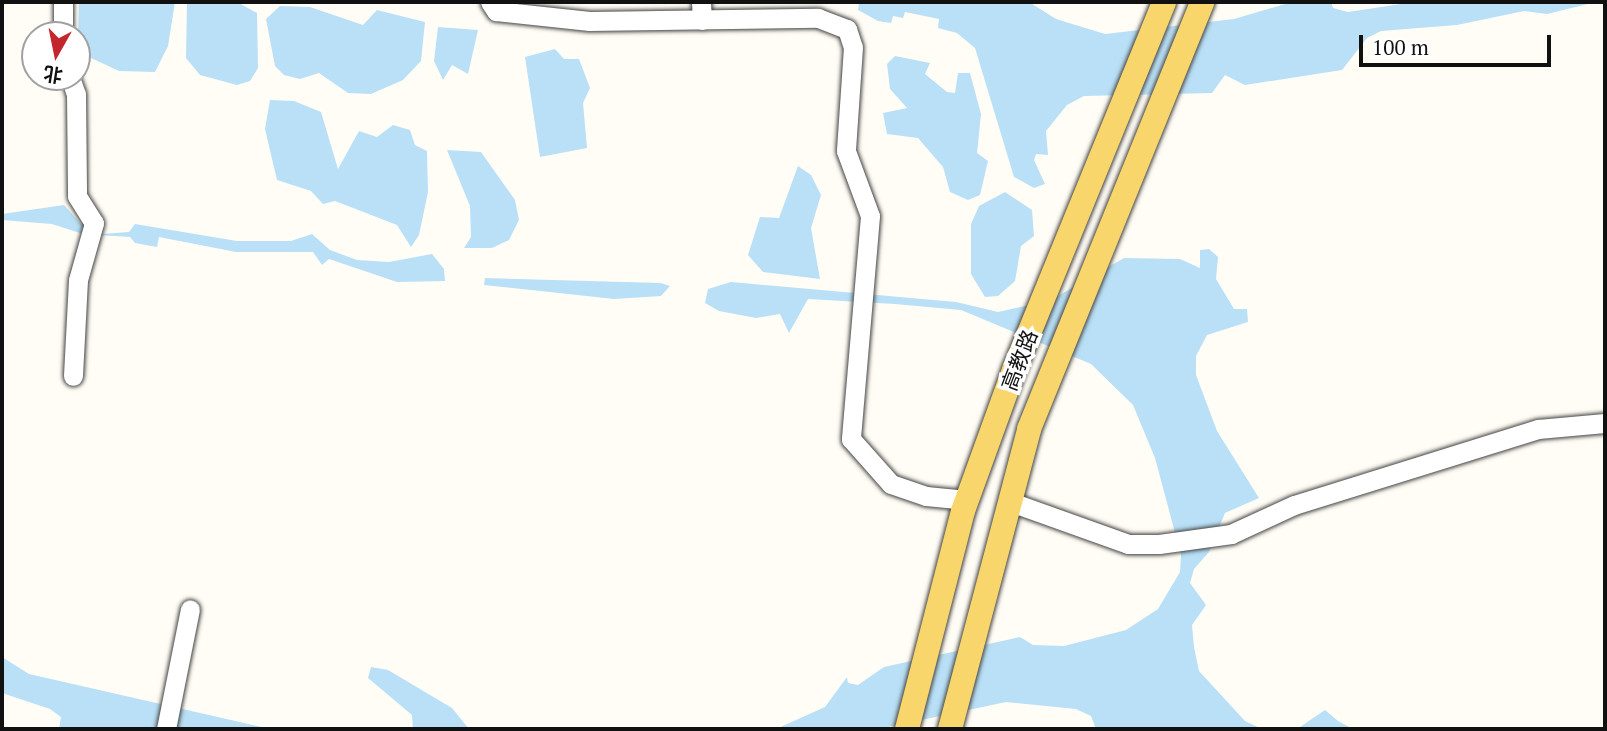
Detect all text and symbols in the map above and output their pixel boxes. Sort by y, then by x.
north arrow [21,21,91,91]
scale bar [1362,21,1554,65]
text: 100 m [1372,33,1429,61]
text: 北 [42,61,64,89]
street label: 高教路 [996,326,1042,394]

